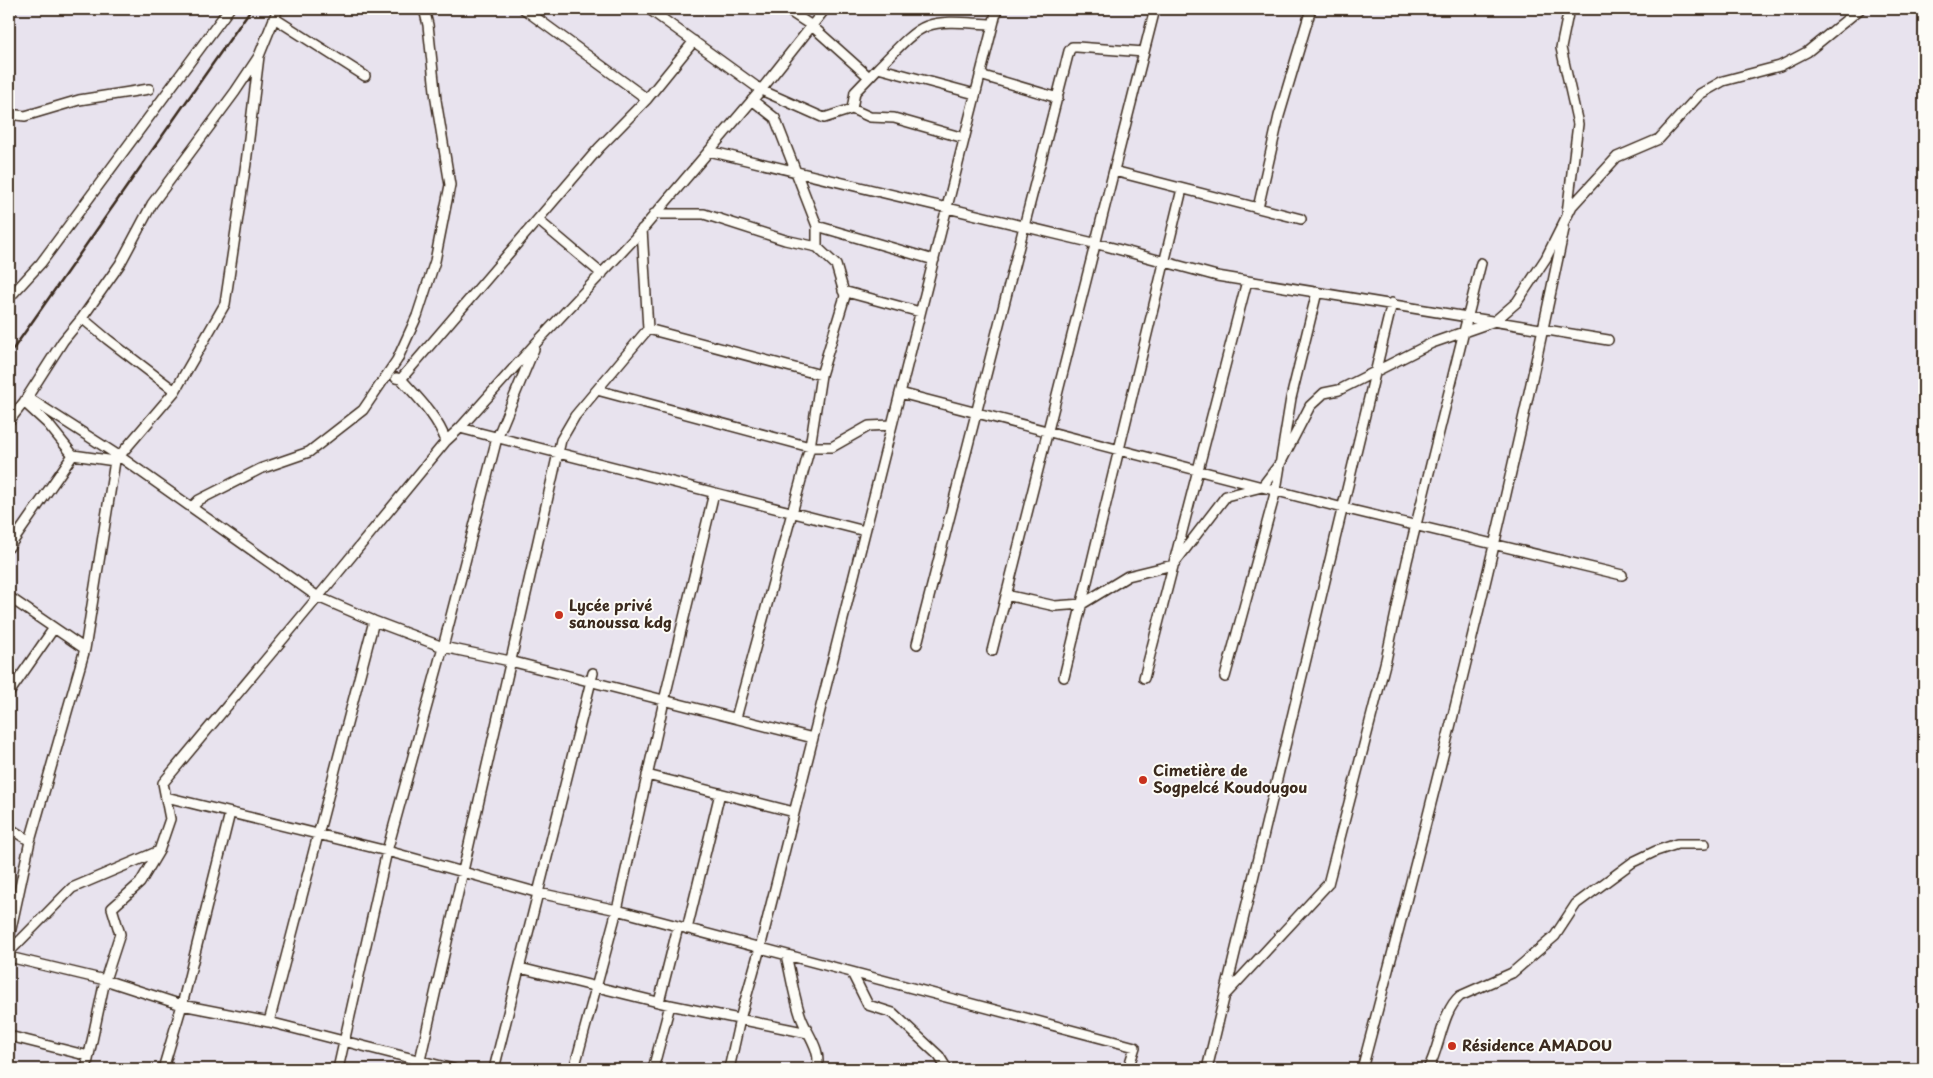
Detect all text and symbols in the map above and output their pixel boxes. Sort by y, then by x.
place label: Lycée privé sanoussa kdg [569,593,672,633]
marker: Lycée privé sanoussa kdg [553,609,565,621]
place label: Cimetière de Sogpelcé Koudougou [1153,758,1307,798]
marker: Cimetière de Sogpelcé Koudougou [1137,774,1149,786]
place label: Résidence AMADOU [1462,1033,1612,1056]
marker: Résidence AMADOU [1446,1040,1458,1052]

